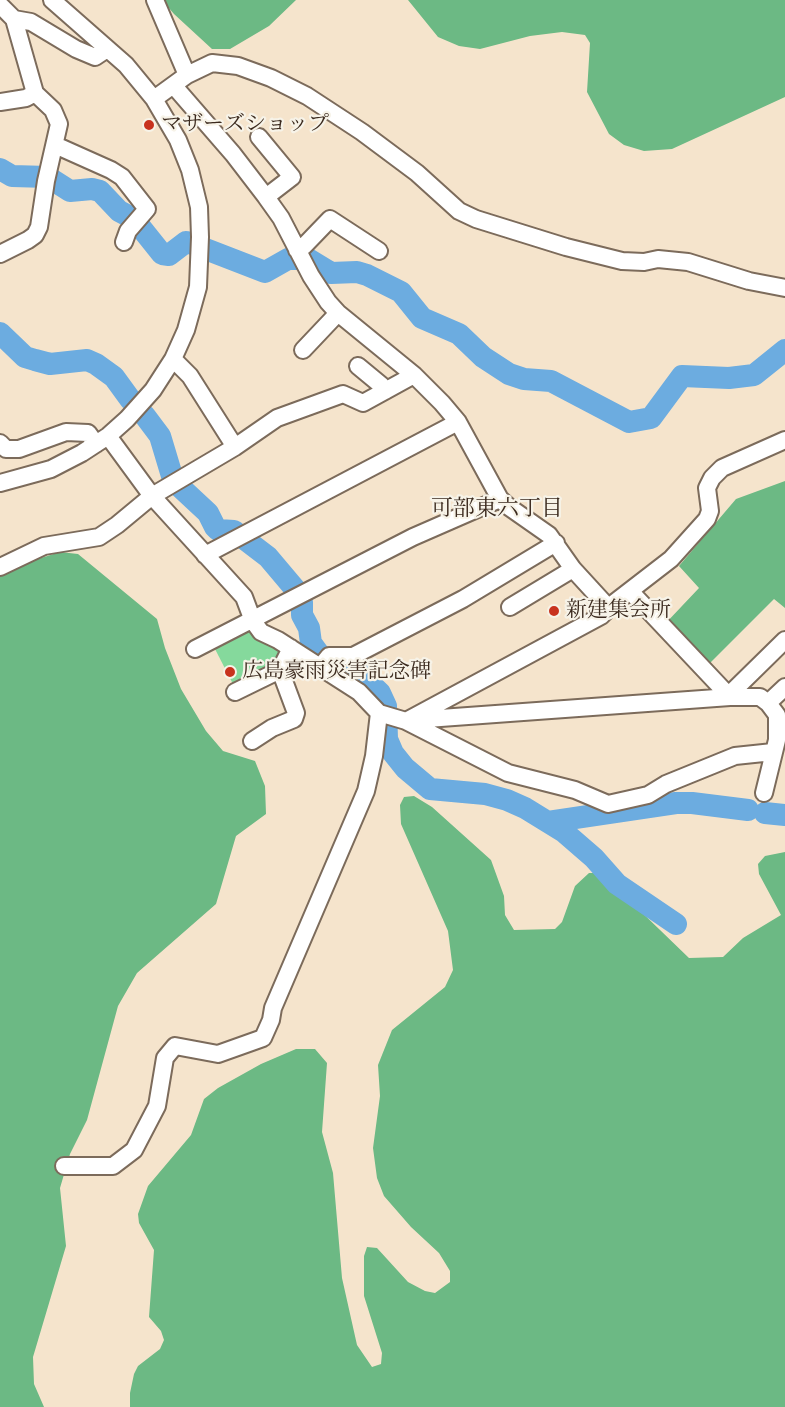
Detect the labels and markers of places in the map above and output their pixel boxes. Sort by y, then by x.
place label: マザーズショップ [161,112,329,138]
marker: マザーズショップ [142,118,156,132]
place label: 新建集会所 [566,598,671,624]
marker: 新建集会所 [547,604,561,618]
place label: 広島豪雨災害記念碑 [242,659,431,685]
marker: 広島豪雨災害記念碑 [223,665,237,679]

